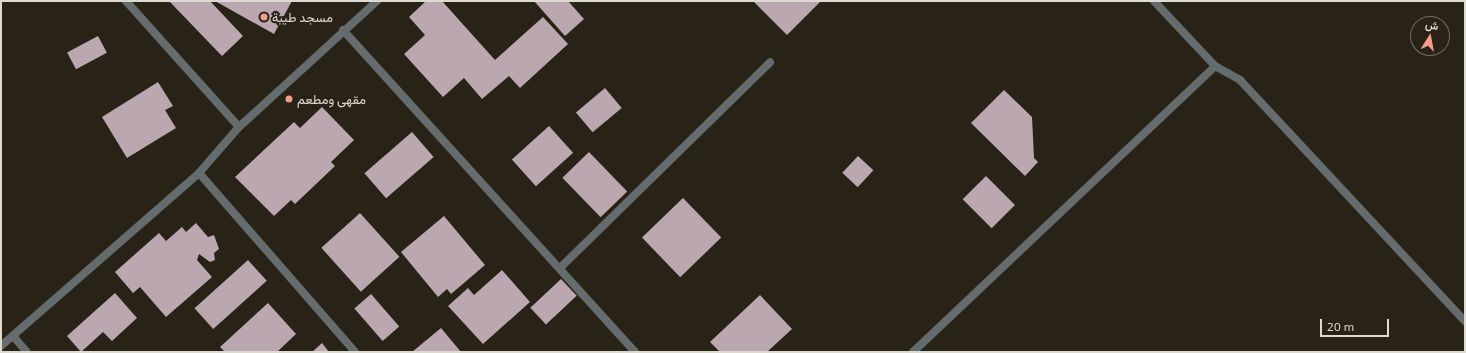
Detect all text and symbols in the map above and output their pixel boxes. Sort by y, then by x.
place label: مسجد طيبة [272,9,333,25]
marker: مسجد طيبة [259,12,269,22]
north arrow [1410,16,1450,56]
text: ش [1424,17,1440,32]
place label: مقهى ومطعم [297,91,366,107]
marker: مقهى ومطعم [284,94,294,104]
scale bar [1322,311,1391,337]
text: 20 m [1327,319,1354,333]

